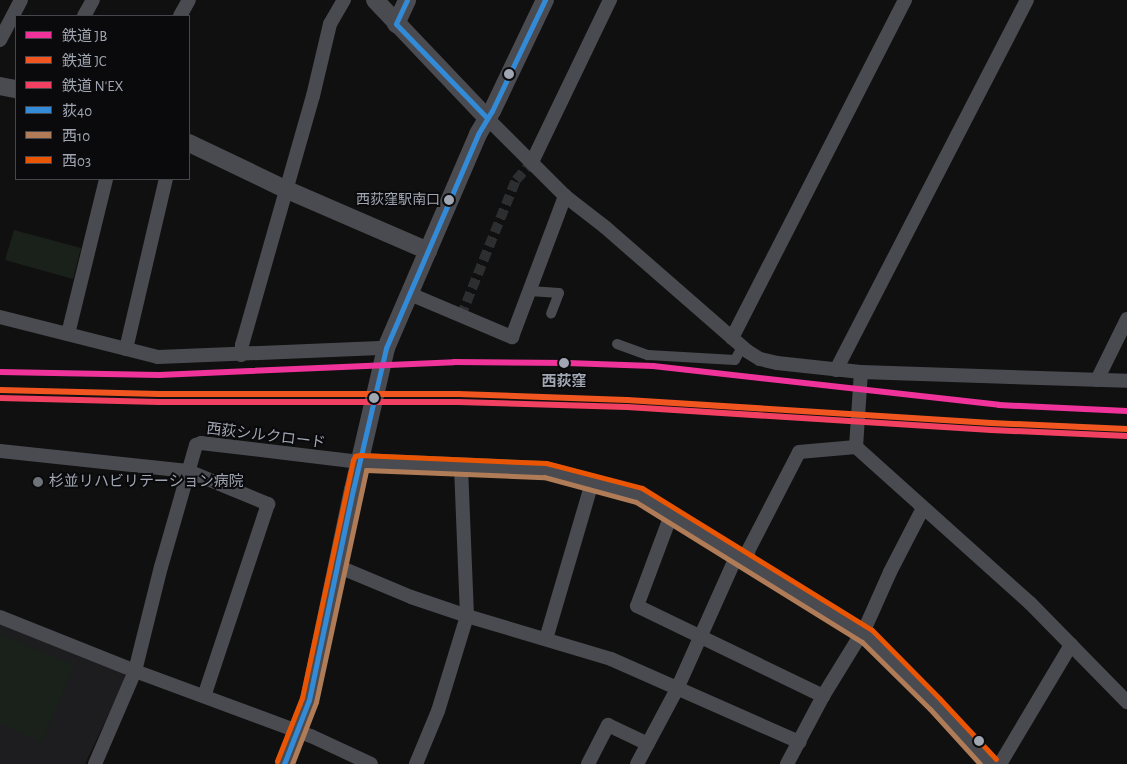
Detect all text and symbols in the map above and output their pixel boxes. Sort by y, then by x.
legend [15,15,190,180]
text: 鉄道 JB [62,29,107,44]
text: 鉄道 JC [62,54,107,69]
unlabelled marker [504,69,514,79]
text: 鉄道 N'EX [62,79,123,94]
text: 荻40 [62,104,92,119]
text: 西10 [62,129,90,144]
text: 西03 [62,154,91,169]
place label: 西荻窪駅南口 [356,192,440,208]
marker: 西荻窪駅南口 [444,195,454,205]
marker: 西荻窪 [556,355,572,371]
place label: 西荻窪 [542,373,586,391]
unlabelled marker [369,393,379,403]
street label: 西荻シルクロード [205,420,327,452]
place label: 杉並リハビリテーション病院 [49,473,244,491]
marker: 杉並リハビリテーション病院 [31,475,45,489]
unlabelled marker [974,736,984,746]

